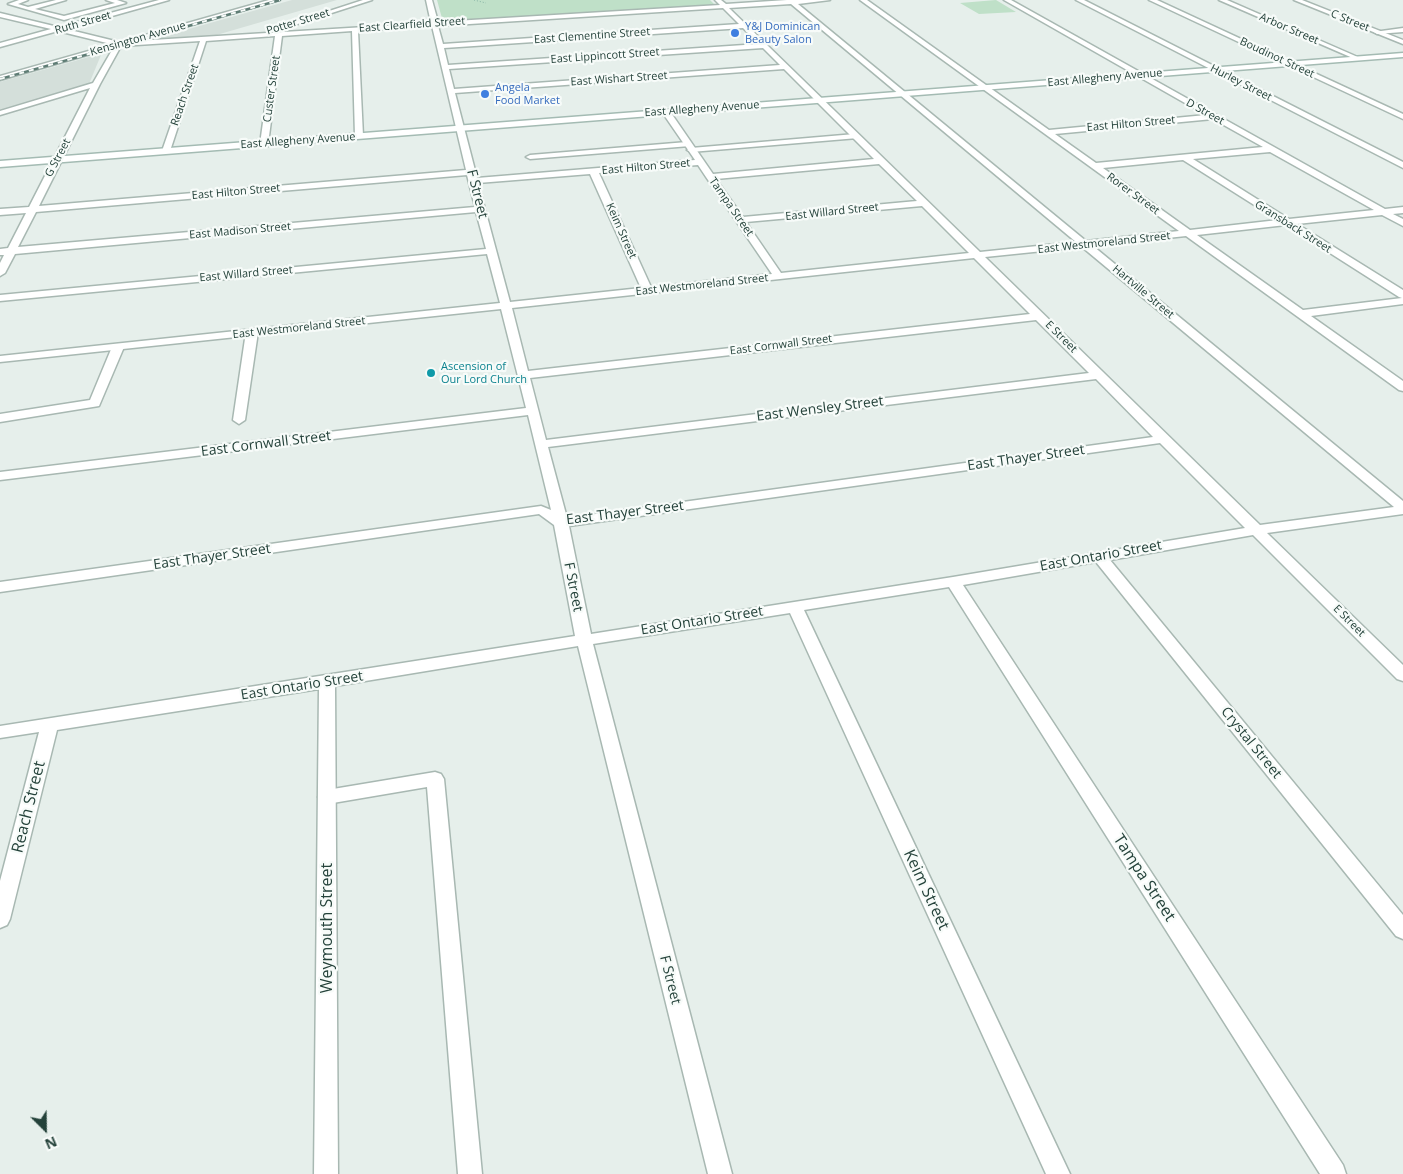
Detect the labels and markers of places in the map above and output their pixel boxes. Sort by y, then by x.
place label: Y&J Dominican Beauty Salon [745,20,820,46]
marker: Y&J Dominican Beauty Salon [729,27,741,39]
place label: Angela Food Market [495,81,560,107]
marker: Angela Food Market [479,88,491,100]
place label: Ascension of Our Lord Church [441,360,527,386]
marker: Ascension of Our Lord Church [425,367,437,379]

